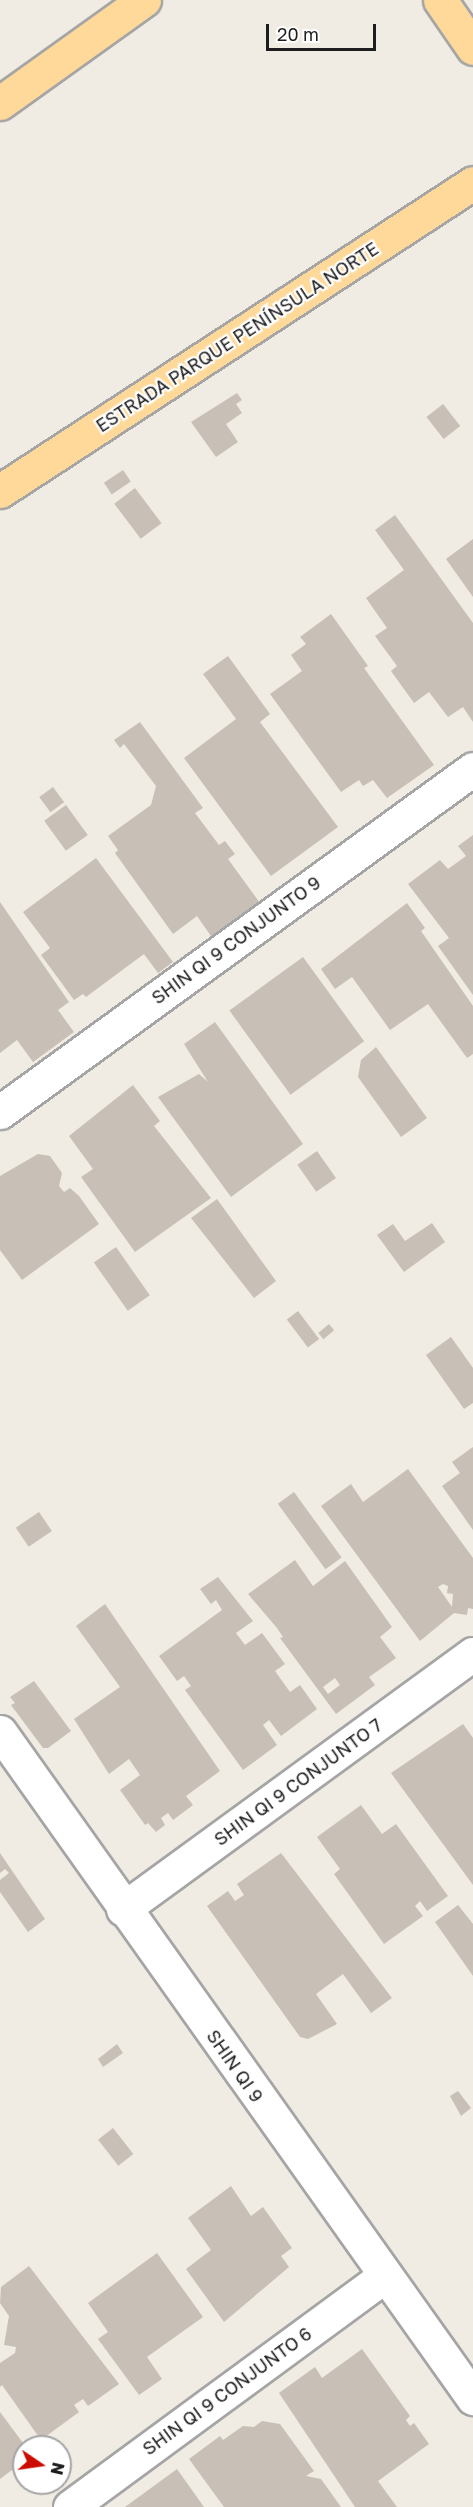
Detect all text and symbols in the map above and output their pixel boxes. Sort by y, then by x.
scale bar [269,12,378,50]
text: 20 m [277,23,319,45]
street label: ESTRADA PARQUE PENÍNSULA NORTE [92,237,382,437]
street label: SHIN QI 9 CONJUNTO 9 [147,871,325,1009]
street label: SHIN QI 9 CONJUNTO 7 [210,1714,386,1850]
street label: SHIN QI 9 [202,2026,268,2106]
street label: SHIN QI 9 CONJUNTO 6 [138,2322,316,2460]
north arrow [12,2435,72,2495]
text: N [46,2460,69,2477]

